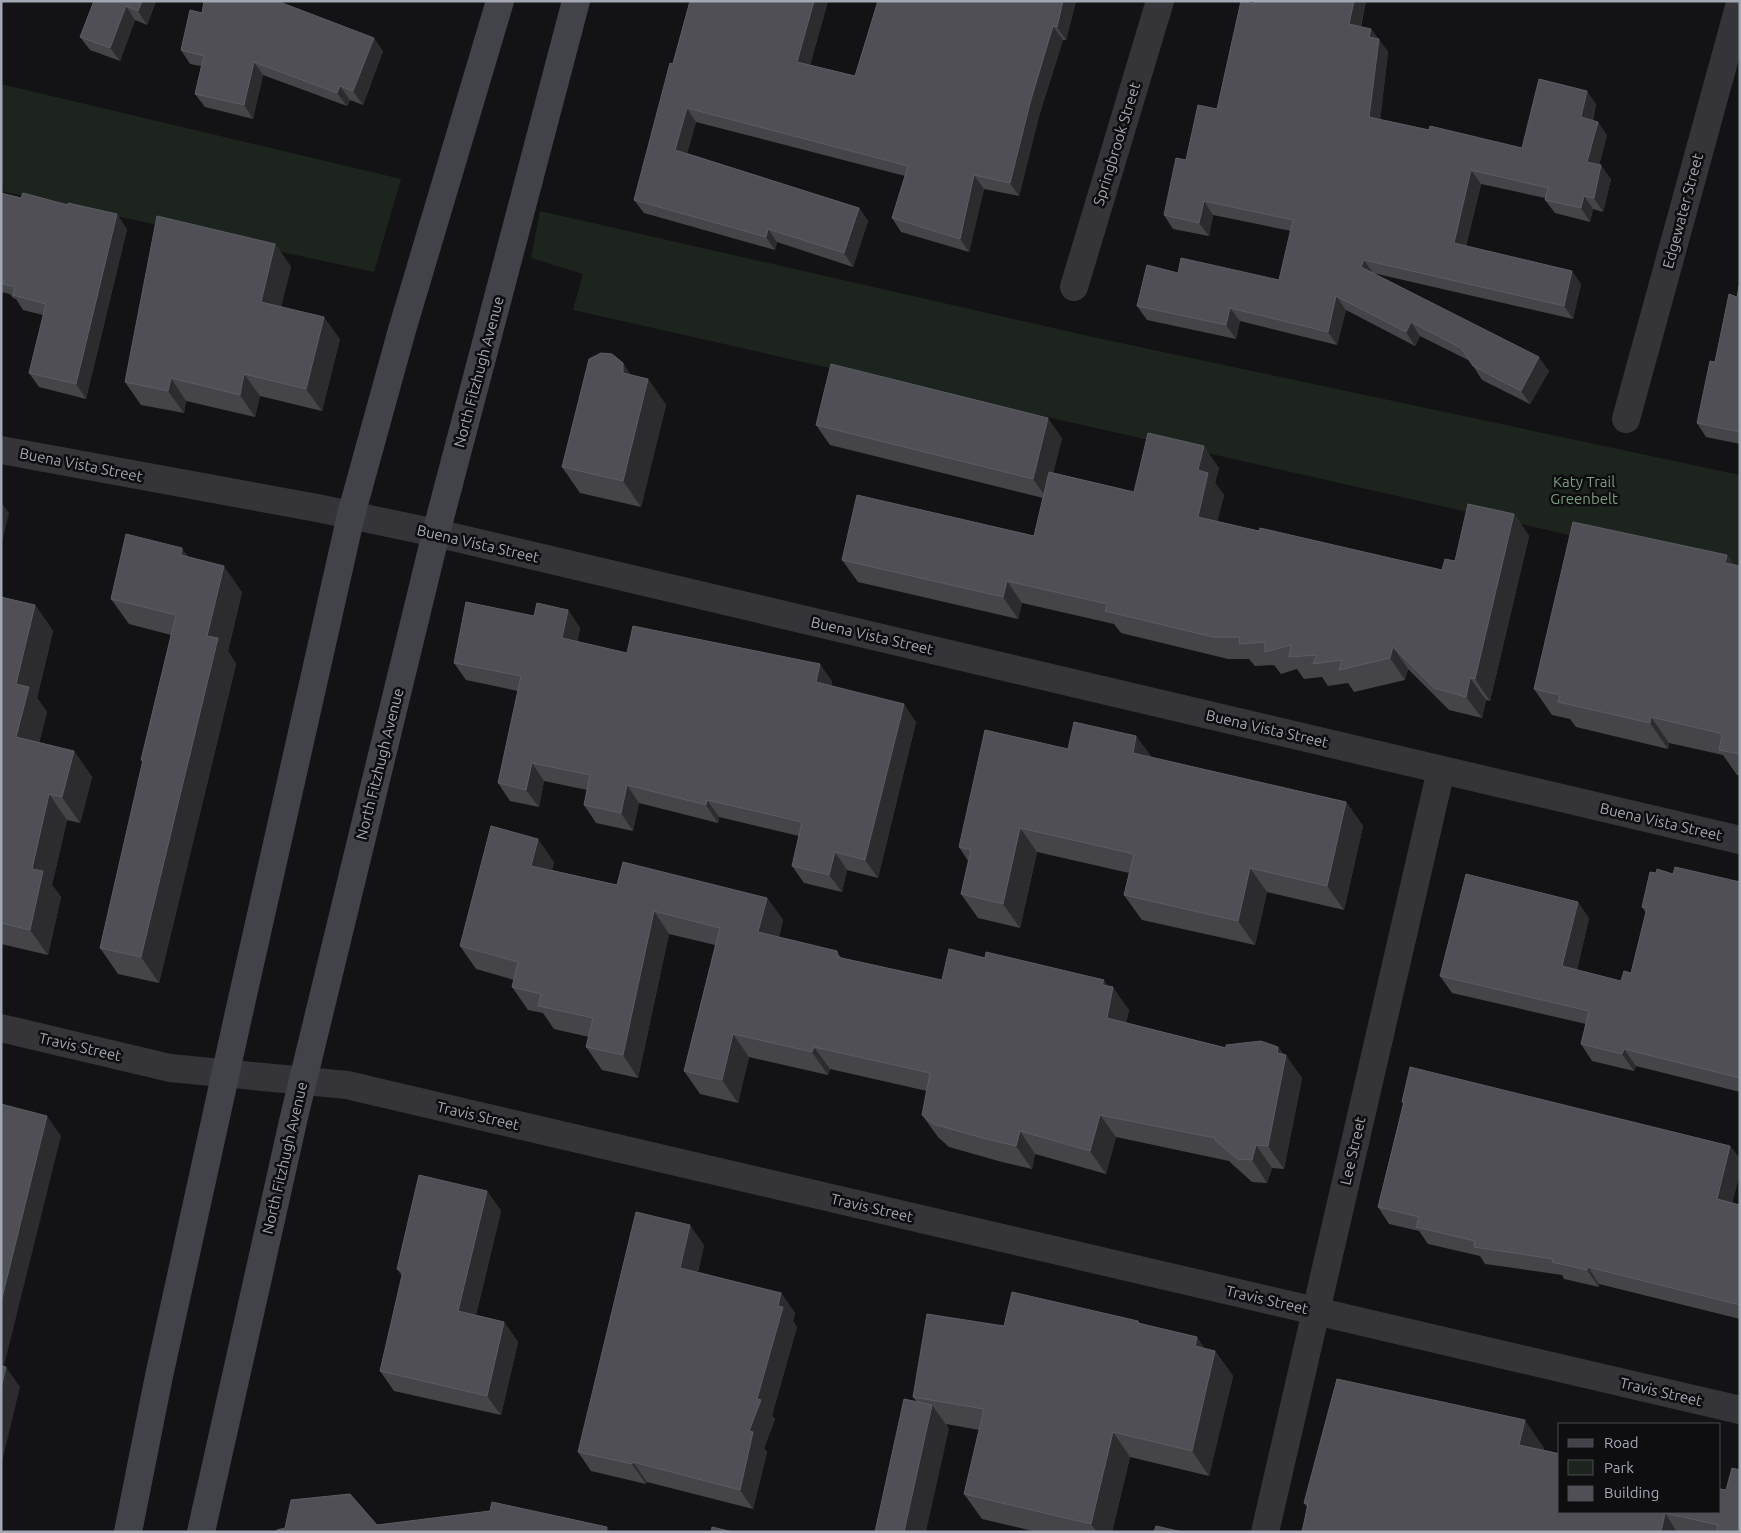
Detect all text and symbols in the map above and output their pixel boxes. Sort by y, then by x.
street label: Springbrook Street [1090,80,1143,208]
street label: Edgewater Street [1659,151,1706,270]
street label: North Fitzhugh Avenue [450,294,507,449]
street label: Buena Vista Street [18,444,144,485]
park label: Katy Trail Greenbelt [1550,473,1618,507]
street label: Buena Vista Street [415,521,541,566]
street label: Buena Vista Street [809,613,935,658]
street label: North Fitzhugh Avenue [352,686,407,841]
street label: Buena Vista Street [1204,706,1330,751]
street label: Buena Vista Street [1598,799,1724,844]
street label: Travis Street [37,1029,123,1064]
street label: North Fitzhugh Avenue [259,1080,310,1236]
street label: Travis Street [435,1098,521,1133]
street label: Lee Street [1336,1115,1369,1187]
street label: Travis Street [829,1190,915,1225]
street label: Travis Street [1224,1282,1310,1317]
street label: Travis Street [1618,1374,1704,1409]
legend [1558,1423,1721,1513]
text: Road [1604,1434,1639,1451]
text: Park [1604,1459,1634,1476]
text: Building [1604,1484,1659,1501]

